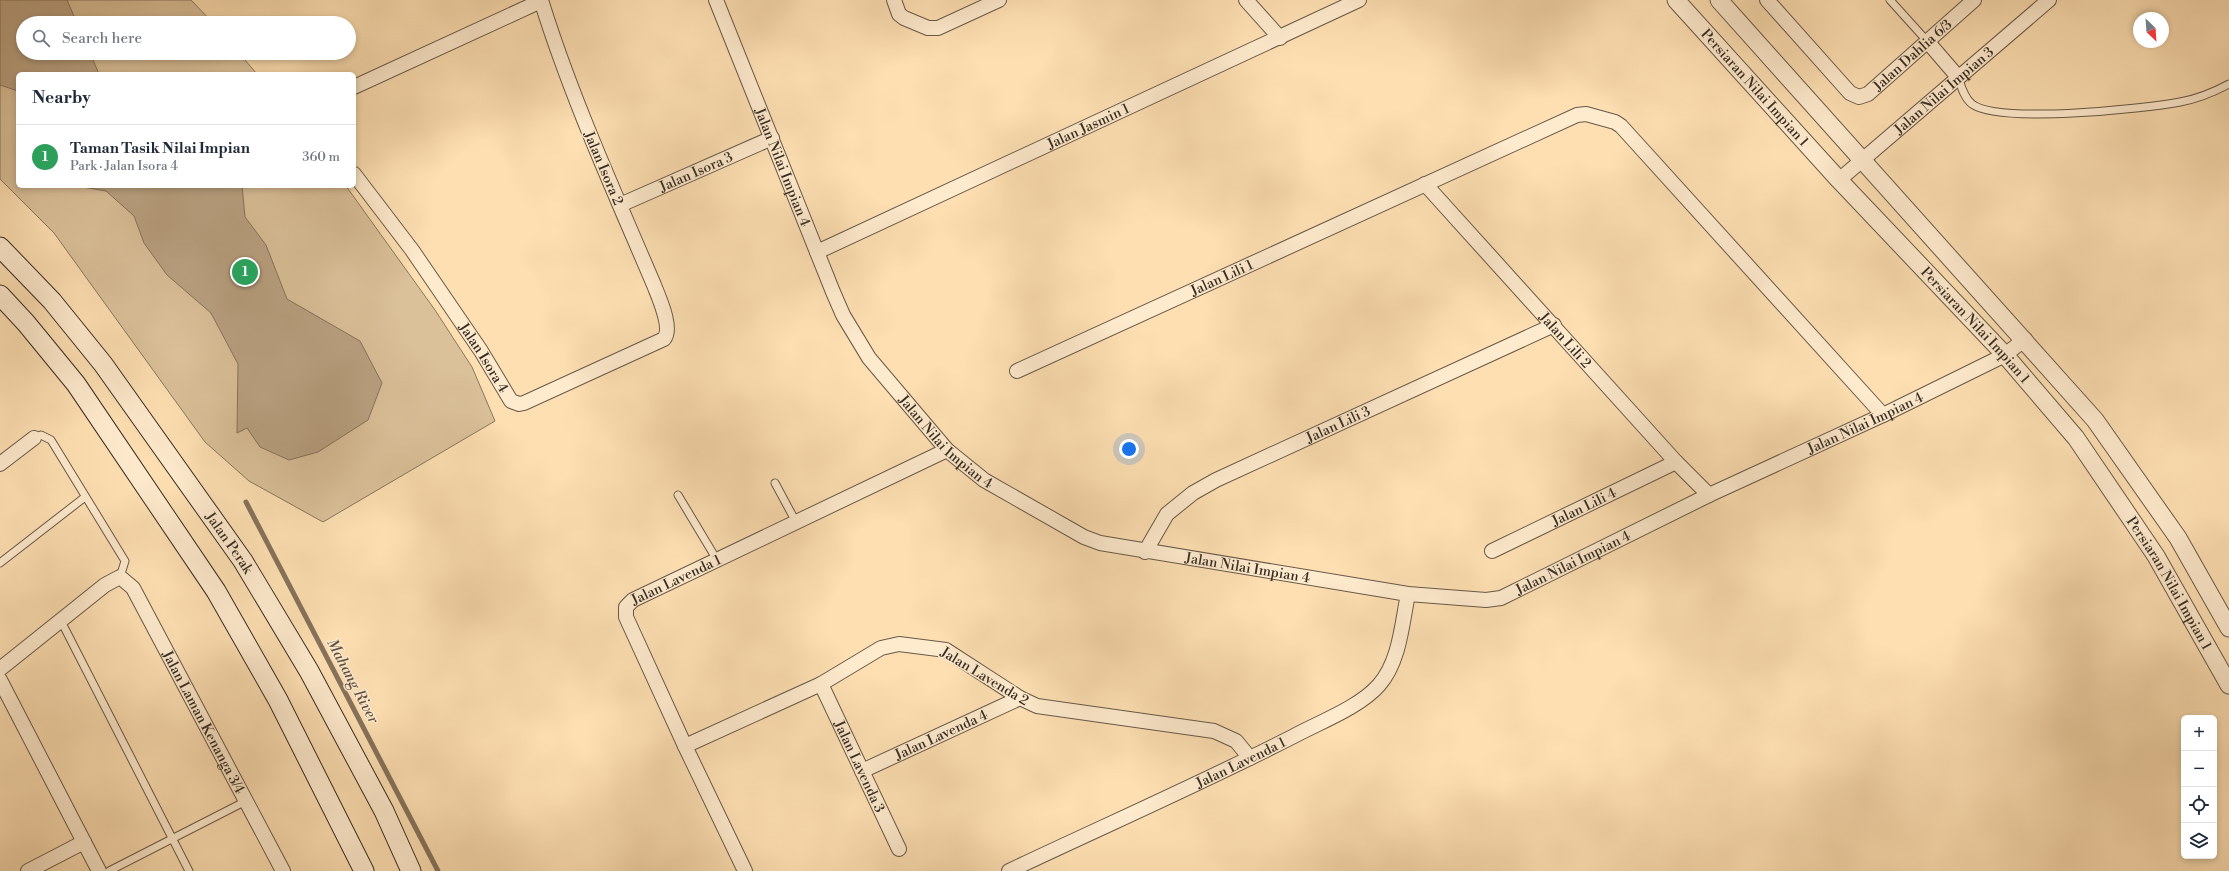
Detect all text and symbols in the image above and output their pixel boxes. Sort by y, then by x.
north arrow [2133,12,2169,48]
search box [16,16,356,60]
street label: Jalan Dahlia 6/3 [1869,16,1956,96]
street label: Persiaran Nilai Impian 1 [1697,26,1812,151]
icon: search [30,27,52,49]
text: Search here [62,29,142,48]
street label: Jalan Nilai Impian 3 [1890,43,1998,139]
text: Nearby [32,87,91,109]
street label: Jalan Jasmin 1 [1044,100,1133,154]
street label: Jalan Nilai Impian 4 [750,105,814,229]
street label: Jalan Isora 2 [579,128,627,208]
text: Taman Tasik Nilai Impian [70,139,250,158]
street label: Jalan Isora 3 [656,148,736,197]
text: 1 [42,149,48,165]
text: 360 m [302,149,340,165]
text: Park · Jalan Isora 4 [70,158,178,174]
street label: Jalan Lili 1 [1187,256,1256,301]
pin: 1 [232,257,258,287]
street label: Persiaran Nilai Impian 1 [1916,264,2033,387]
street label: Jalan Lili 2 [1534,308,1595,372]
street label: Jalan Isora 4 [454,319,512,396]
street label: Jalan Nilai Impian 4 [1804,389,1927,459]
street label: Jalan Nilai Impian 4 [894,391,996,493]
street label: Jalan Lili 3 [1302,402,1374,448]
your location [1119,439,1139,459]
street label: Jalan Lili 4 [1548,484,1619,531]
street label: Jalan Perak [200,508,257,578]
street label: Persiaran Nilai Impian 1 [2122,513,2215,654]
street label: Jalan Nilai Impian 4 [1512,527,1634,600]
street label: Jalan Nilai Impian 4 [1183,549,1311,588]
street label: Jalan Lavenda 1 [627,551,724,610]
water label: Mahang River [322,636,383,728]
street label: Jalan Lavenda 2 [936,643,1032,710]
street label: Jalan Laman Kenanga 3/4 [157,647,248,797]
street label: Jalan Lavenda 4 [891,706,991,765]
map controls [2181,715,2217,859]
button: + [2181,715,2217,751]
street label: Jalan Lavenda 3 [829,717,889,816]
street label: Jalan Lavenda 1 [1192,734,1289,793]
button: − [2181,751,2217,787]
button: locate [2181,787,2217,823]
button: layers [2181,823,2217,859]

